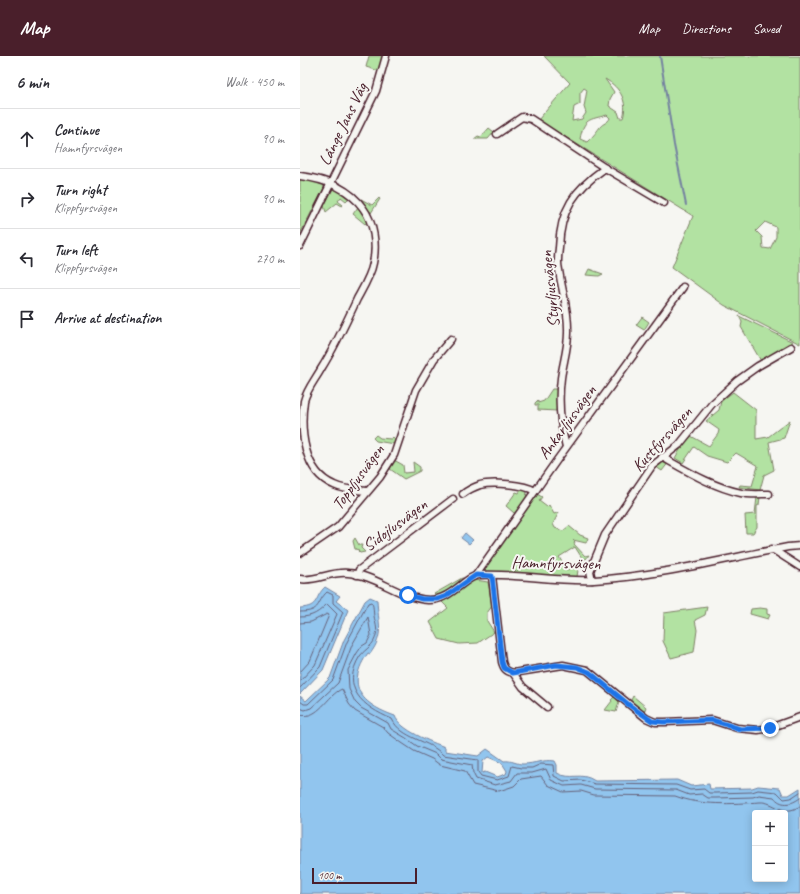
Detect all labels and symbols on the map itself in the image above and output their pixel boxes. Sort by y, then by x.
street label: Långe Jans Väg [314,78,372,169]
street label: Styrljusvägen [536,249,564,328]
street label: Ankarljusvägen [533,381,601,463]
street label: Kustfyrsvägen [627,402,697,476]
street label: Toppljusvägen [327,440,389,514]
street label: Sidojlusvägen [359,494,432,556]
street label: Hamnfyrsvägen [511,552,601,574]
route start [399,586,417,604]
route end [761,719,779,737]
scale bar [312,866,417,885]

